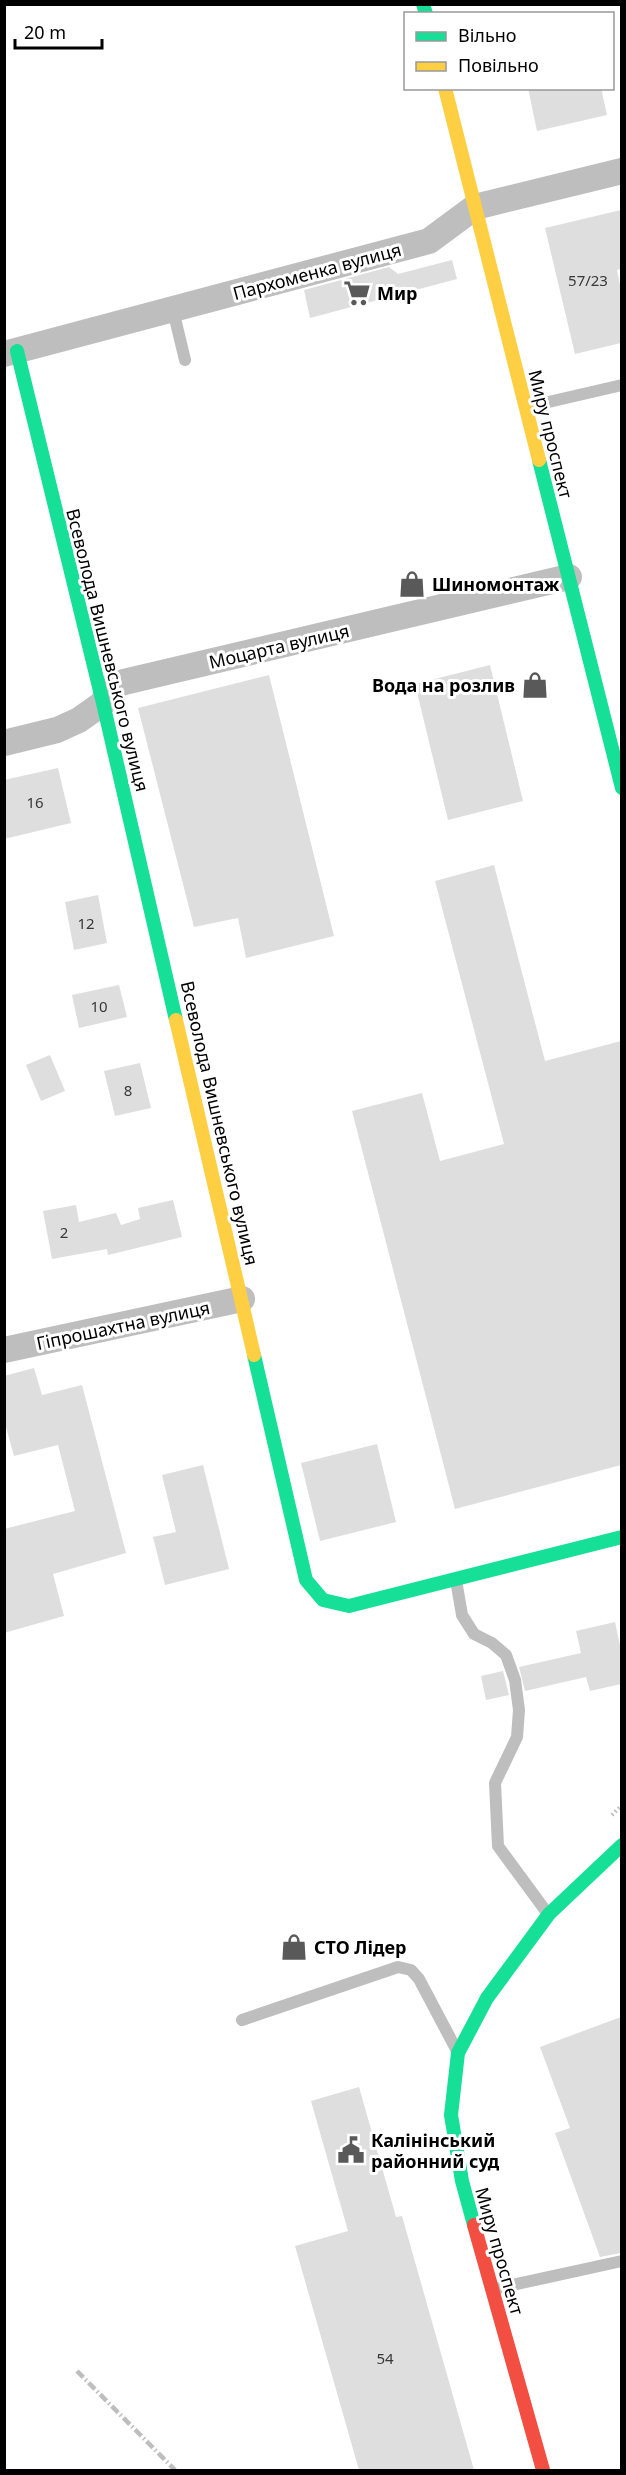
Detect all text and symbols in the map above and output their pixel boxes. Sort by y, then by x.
scale bar [15,12,102,50]
legend [404,12,614,90]
text: 20 m [24,20,66,44]
text: Вільно [458,23,516,47]
text: Повільно [458,53,539,77]
street label: Пархоменка вулиця [230,237,404,305]
house number: 57/23 [568,270,608,290]
supermarket icon: Мир [342,278,372,308]
place label: Мир [377,281,418,305]
street label: Миру проспект [523,367,579,502]
street label: Всеволода Вишневського вулиця [61,506,155,794]
shop icon: Шиномонтаж [397,569,427,599]
place label: Шиномонтаж [432,572,560,596]
street label: Моцарта вулиця [207,618,351,674]
shop icon: Вода на розлив [520,670,550,700]
place label: Вода на розлив [372,673,515,697]
house number: 16 [26,792,44,812]
house number: 12 [77,913,95,933]
street label: Всеволода Вишневського вулиця [176,979,264,1267]
house number: 10 [90,996,108,1016]
house number: 8 [124,1080,132,1100]
house number: 2 [60,1222,68,1242]
street label: Гіпрошахтна вулиця [34,1295,212,1355]
shop icon: СТО Лідер [279,1932,309,1962]
place label: СТО Лідер [314,1935,406,1959]
place label: Калінінський районний суд [371,2128,500,2173]
public building icon: Калінінський районний суд [336,2135,366,2165]
street label: Миру проспект [470,2184,530,2318]
house number: 54 [376,2348,394,2368]

